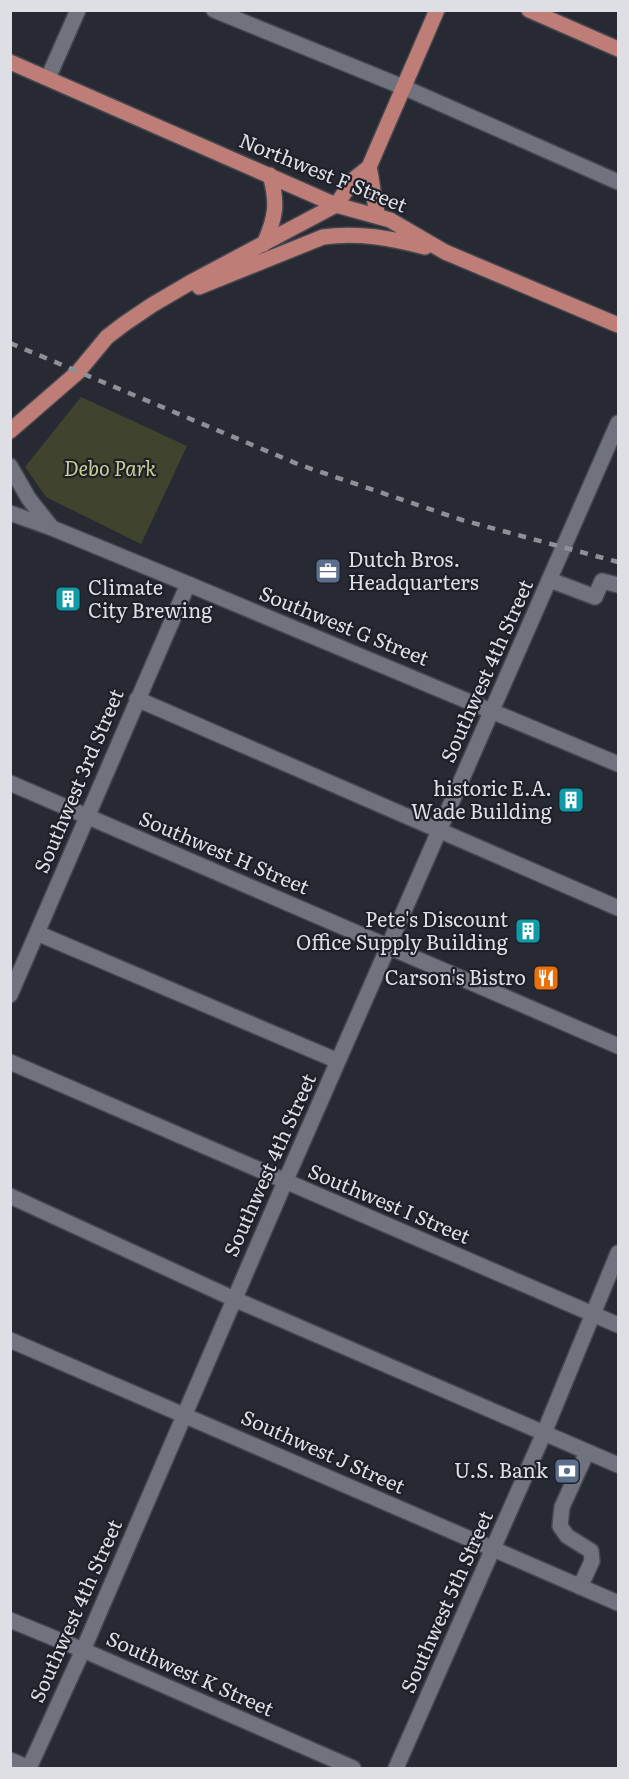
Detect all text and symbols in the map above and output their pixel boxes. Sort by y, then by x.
street label: Northwest F Street [235,124,412,219]
park label: Debo Park [64,452,156,482]
place label: Dutch Bros. Headquarters [348,543,479,596]
office icon: Dutch Bros. Headquarters [313,556,343,586]
place label: Climate City Brewing [88,571,213,624]
street label: Southwest 4th Street [431,574,539,767]
street label: Southwest G Street [255,576,434,672]
building icon: Climate City Brewing [53,584,83,614]
street label: Southwest 3rd Street [25,683,130,877]
place label: historic E.A. Wade Building [411,772,553,825]
building icon: historic E.A. Wade Building [556,785,586,815]
street label: Southwest H Street [135,802,314,901]
place label: Pete's Discount Office Supply Building [296,903,509,956]
building icon: Pete's Discount Office Supply Building [513,916,543,946]
place label: Carson's Bistro [385,961,526,991]
restaurant icon: Carson's Bistro [531,963,561,993]
street label: Southwest 4th Street [214,1068,322,1261]
street label: Southwest I Street [304,1154,476,1250]
street label: Southwest J Street [237,1401,411,1500]
place label: U.S. Bank [454,1454,549,1484]
bank icon: U.S. Bank [552,1456,582,1486]
street label: Southwest 5th Street [391,1505,499,1697]
street label: Southwest 4th Street [20,1514,128,1707]
street label: Southwest K Street [102,1622,279,1723]

